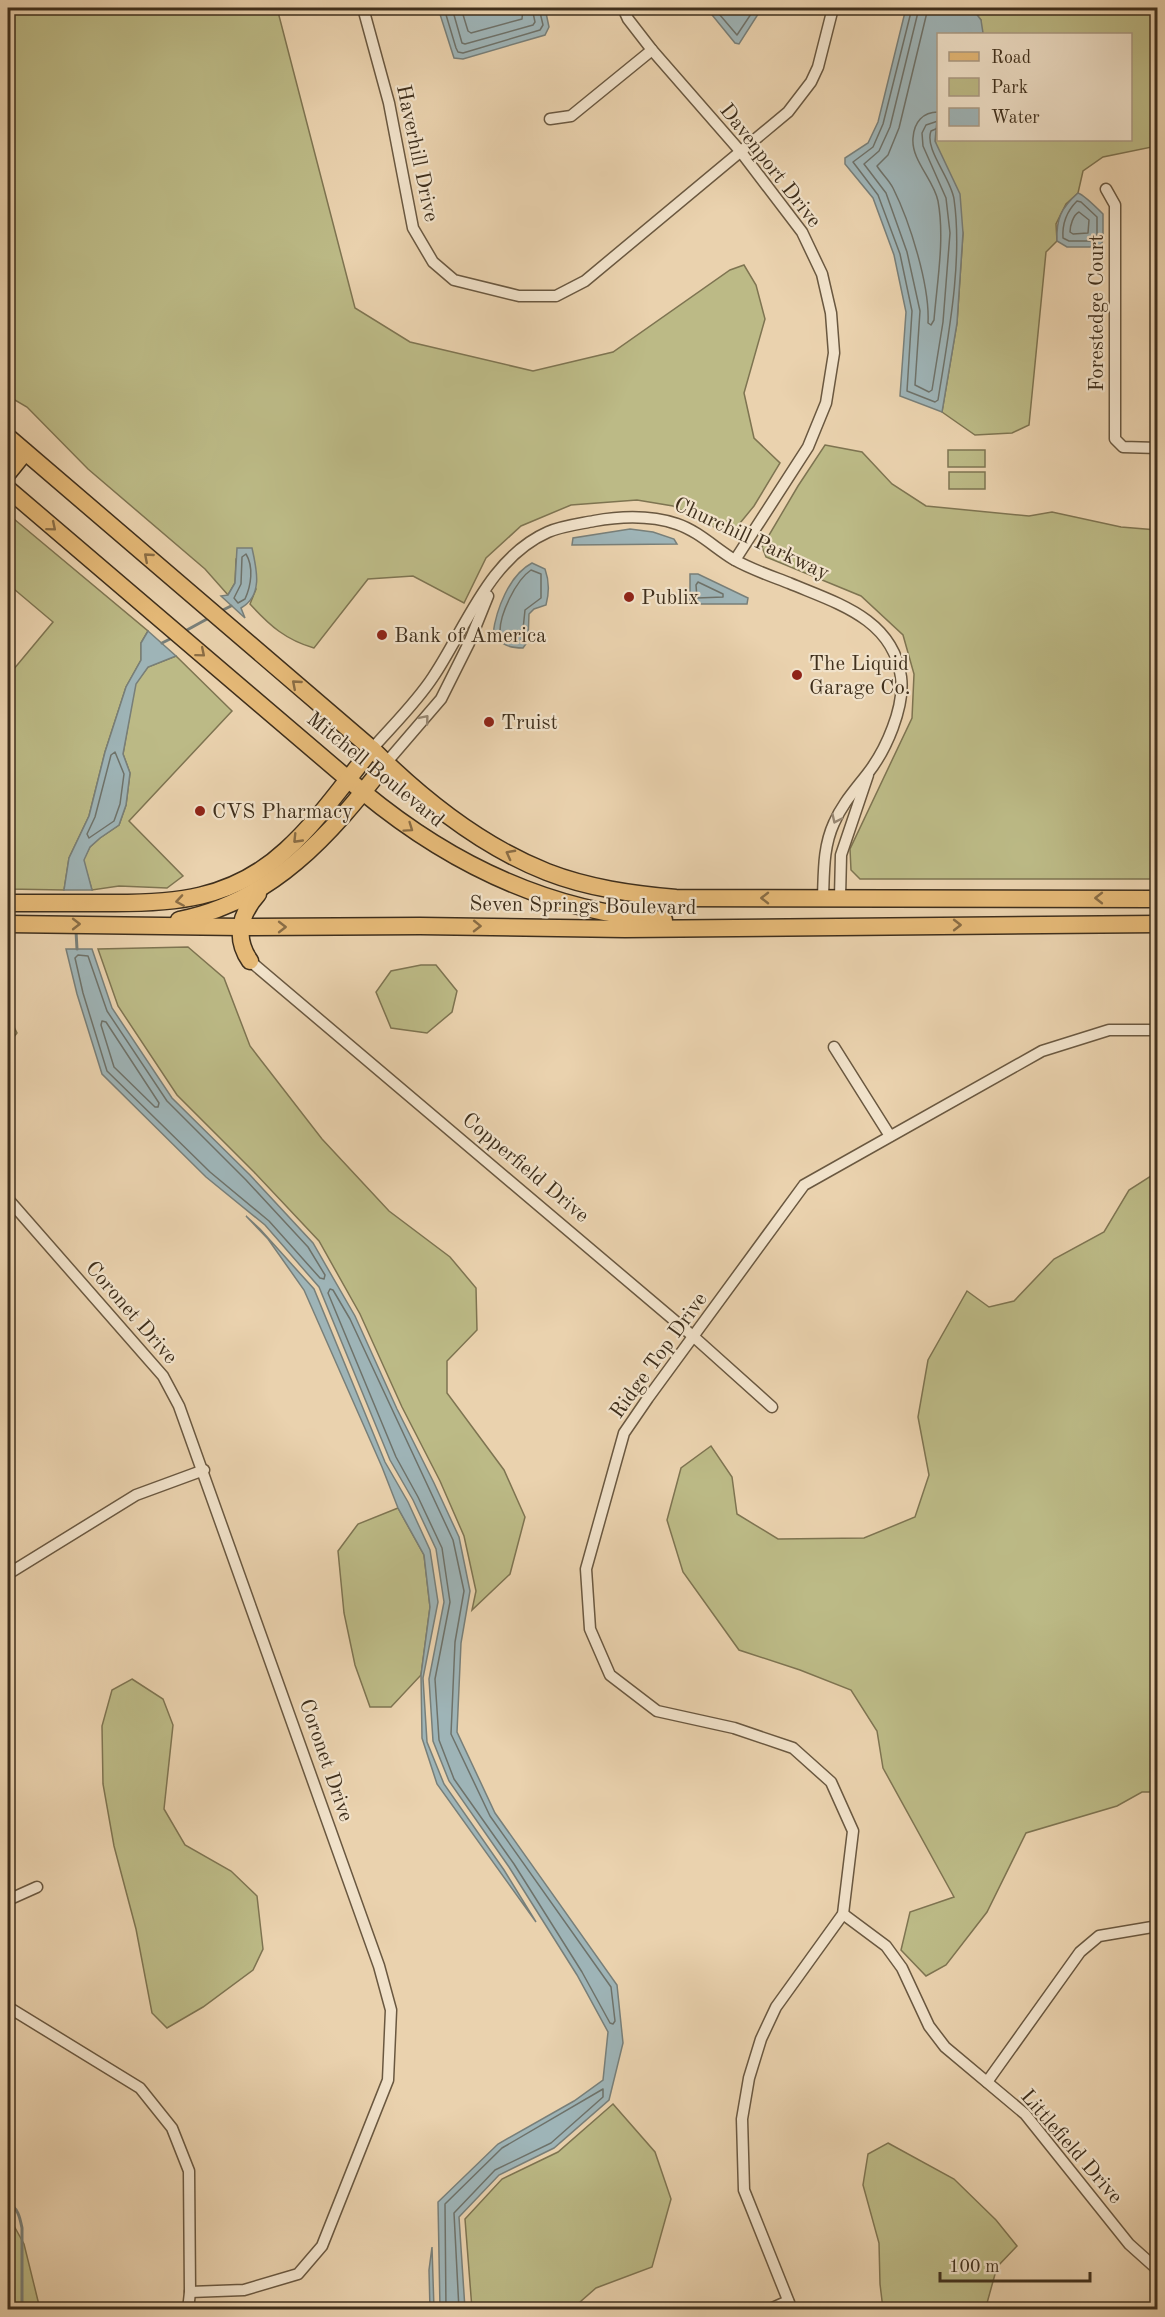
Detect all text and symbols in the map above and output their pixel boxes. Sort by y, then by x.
legend [937,33,1132,141]
text: Road [991,49,1031,67]
text: Park [991,79,1028,97]
street label: Haverhill Drive [392,83,441,224]
street label: Davenport Drive [715,100,825,232]
text: Water [991,109,1040,127]
street label: Forestedge Court [1087,235,1108,392]
street label: Churchill Parkway [670,494,832,585]
one-way arrow [45,520,56,531]
one-way arrow [144,553,155,564]
place label: Publix [641,588,700,609]
marker: Publix [622,590,636,604]
place label: Bank of America [394,626,546,647]
marker: Bank of America [375,628,389,642]
one-way arrow [194,646,205,657]
place label: The Liquid Garage Co. [809,654,911,699]
marker: The Liquid Garage Co. [790,668,804,682]
one-way arrow [292,680,303,691]
street label: Mitchell Boulevard [302,709,448,832]
place label: Truist [501,713,558,734]
one-way arrow [417,715,428,726]
marker: Truist [482,715,496,729]
place label: CVS Pharmacy [212,802,353,823]
marker: CVS Pharmacy [193,804,207,818]
one-way arrow [831,813,843,824]
one-way arrow [403,821,414,832]
one-way arrow [293,833,304,843]
one-way arrow [506,850,517,861]
one-way arrow [760,891,769,904]
one-way arrow [1095,892,1104,905]
one-way arrow [175,894,184,906]
street label: Seven Springs Boulevard [469,894,697,919]
one-way arrow [72,918,81,930]
one-way arrow [953,919,962,931]
one-way arrow [473,920,482,933]
one-way arrow [278,921,287,933]
street label: Copperfield Drive [458,1109,592,1227]
street label: Coronet Drive [81,1258,181,1368]
street label: Ridge Top Drive [607,1289,712,1423]
street label: Coronet Drive [295,1696,356,1825]
street label: Littlefield Drive [1016,2086,1126,2208]
scale bar [940,2245,1090,2283]
text: 100 m [949,2258,1000,2276]

